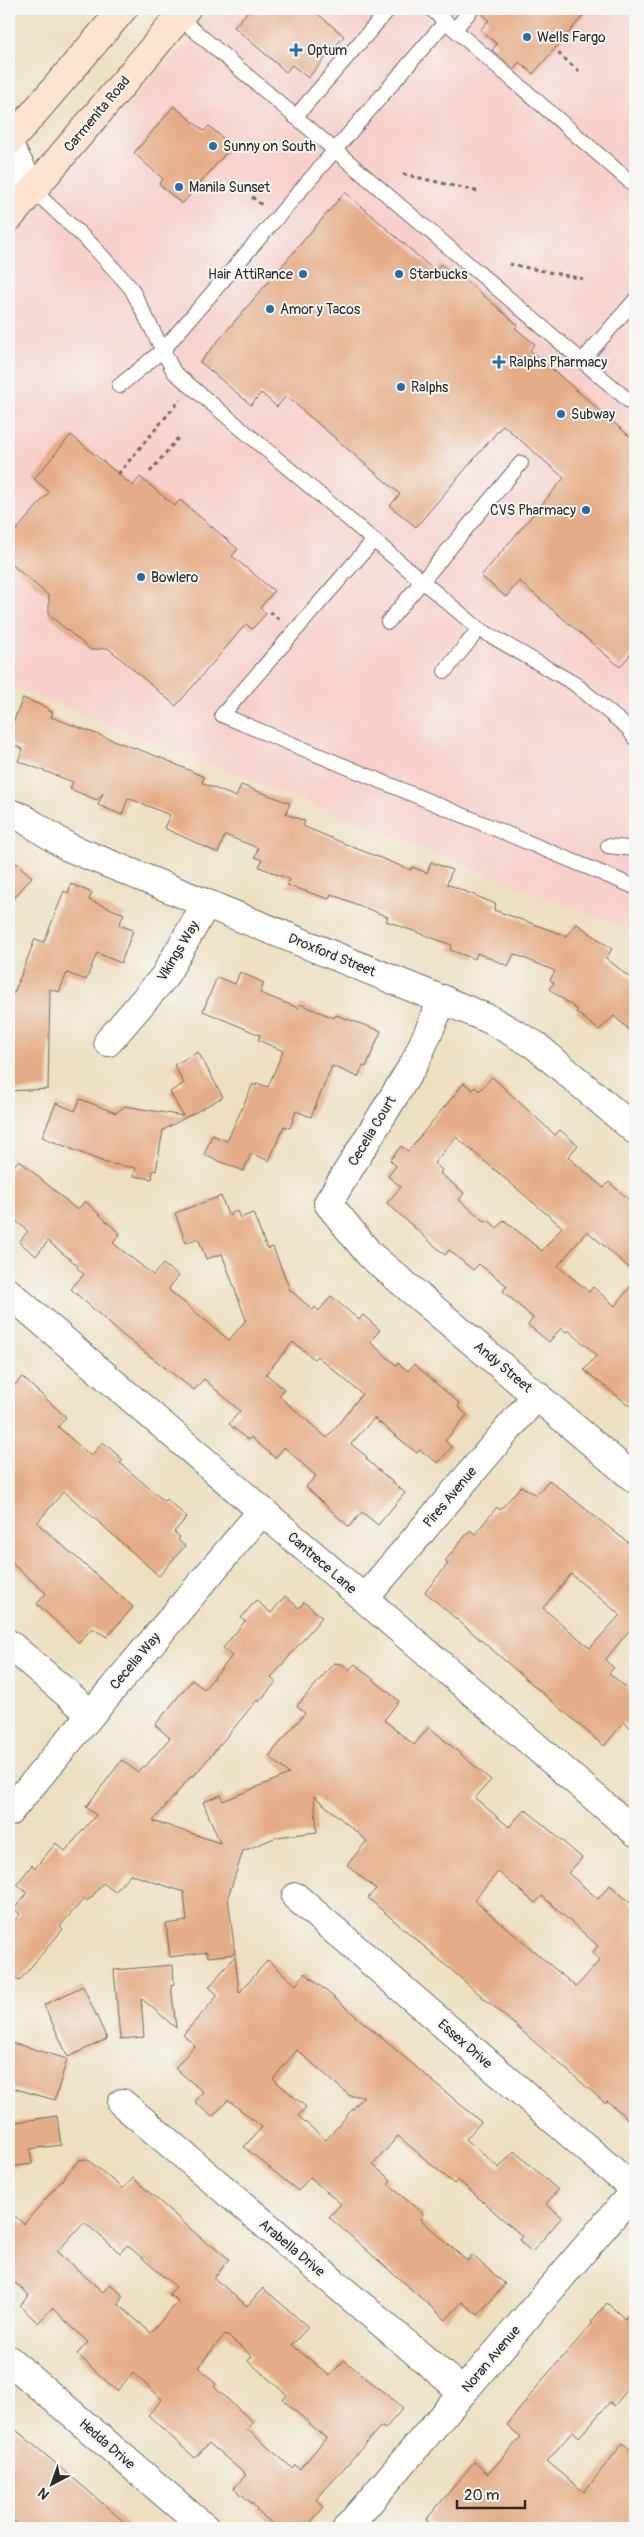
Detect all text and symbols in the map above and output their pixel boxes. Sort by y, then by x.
place label: Wells Fargo [537,29,606,46]
marker: Wells Fargo [521,31,533,43]
place label: Optum [307,42,347,59]
marker: Optum [289,43,303,57]
street label: Carmenita Road [60,73,134,155]
place label: Sunny on South [223,138,316,155]
marker: Sunny on South [207,140,219,152]
place label: Manila Sunset [189,179,270,196]
marker: Manila Sunset [173,181,185,193]
place label: Hair AttiRance [208,266,293,283]
place label: Starbucks [409,266,468,283]
marker: Hair AttiRance [297,268,309,280]
marker: Starbucks [393,268,405,280]
place label: Amor y Tacos [280,301,361,318]
marker: Amor y Tacos [264,303,276,315]
place label: Ralphs Pharmacy [509,354,607,371]
marker: Ralphs Pharmacy [493,356,505,368]
place label: Ralphs [411,379,449,396]
marker: Ralphs [395,381,407,393]
place label: Subway [571,406,615,423]
marker: Subway [555,408,567,420]
place label: CVS Pharmacy [490,502,576,519]
marker: CVS Pharmacy [580,504,592,516]
place label: Bowlero [151,569,199,586]
marker: Bowlero [135,571,147,583]
street label: Vikings Way [153,918,203,984]
street label: Droxford Street [286,930,379,980]
street label: Cecelia Court [344,1093,400,1169]
street label: Andy Street [470,1338,536,1397]
street label: Pires Avenue [420,1463,480,1531]
street label: Cantrece Lane [284,1528,360,1598]
street label: Cecelia Way [106,1629,164,1693]
street label: Essex Drive [434,2016,496,2072]
street label: Arabella Drive [256,2216,328,2280]
street label: Noran Avenue [458,2322,524,2396]
street label: Hedda Drive [76,2415,138,2473]
north arrow [28,2460,78,2510]
scale bar [457,2477,524,2509]
text: N [35,2484,53,2503]
text: 20 m [464,2486,499,2505]

